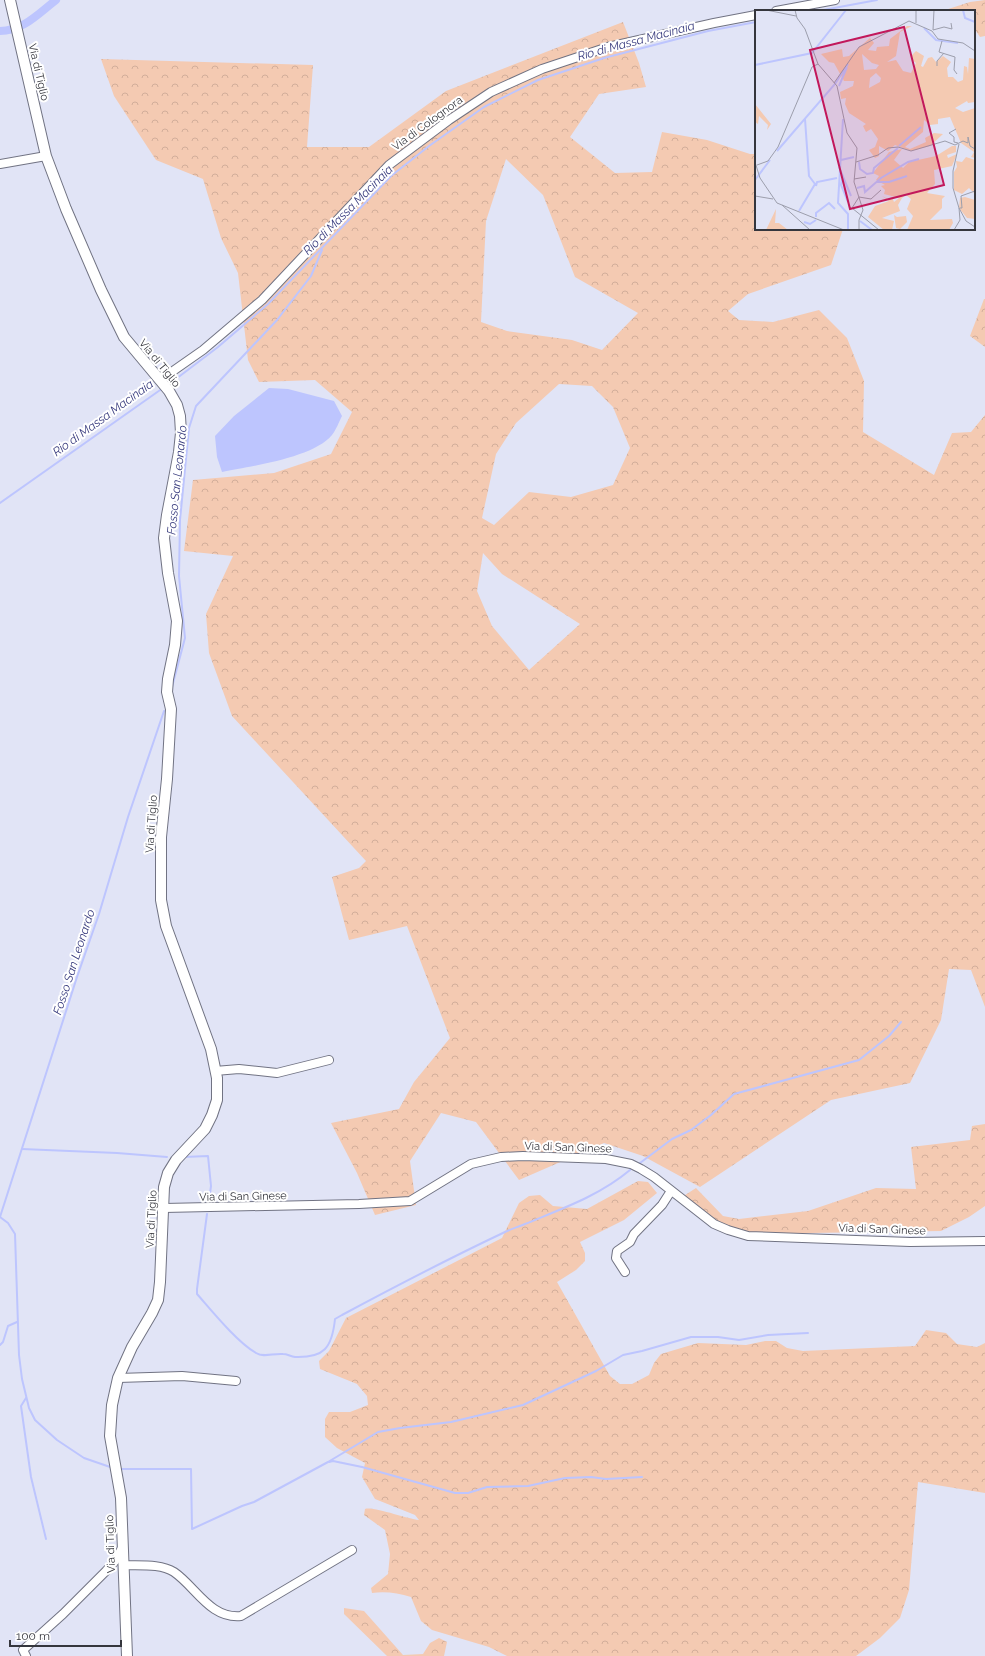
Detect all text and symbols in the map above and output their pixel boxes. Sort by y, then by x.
inset map [755,10,975,230]
water label: Rio di Massa Macinaia [576,19,696,63]
street label: Via di Tiglio [26,42,51,102]
street label: Via di Colognora [390,93,465,153]
water label: Rio di Massa Macinaia [300,162,396,258]
street label: Via di Tiglio [136,337,183,390]
water label: Rio di Massa Macinaia [50,377,156,459]
water label: Fosso San Leonardo [164,424,190,535]
street label: Via di Tiglio [143,794,160,854]
water label: Fosso San Leonardo [50,907,98,1016]
street label: Via di San Ginese [524,1139,612,1156]
street label: Via di Tiglio [143,1189,160,1248]
street label: Via di San Ginese [199,1189,287,1204]
street label: Via di San Ginese [838,1221,926,1238]
street label: Via di Tiglio [103,1514,118,1573]
scale bar [10,1622,121,1648]
text: 100 m [16,1629,50,1643]

